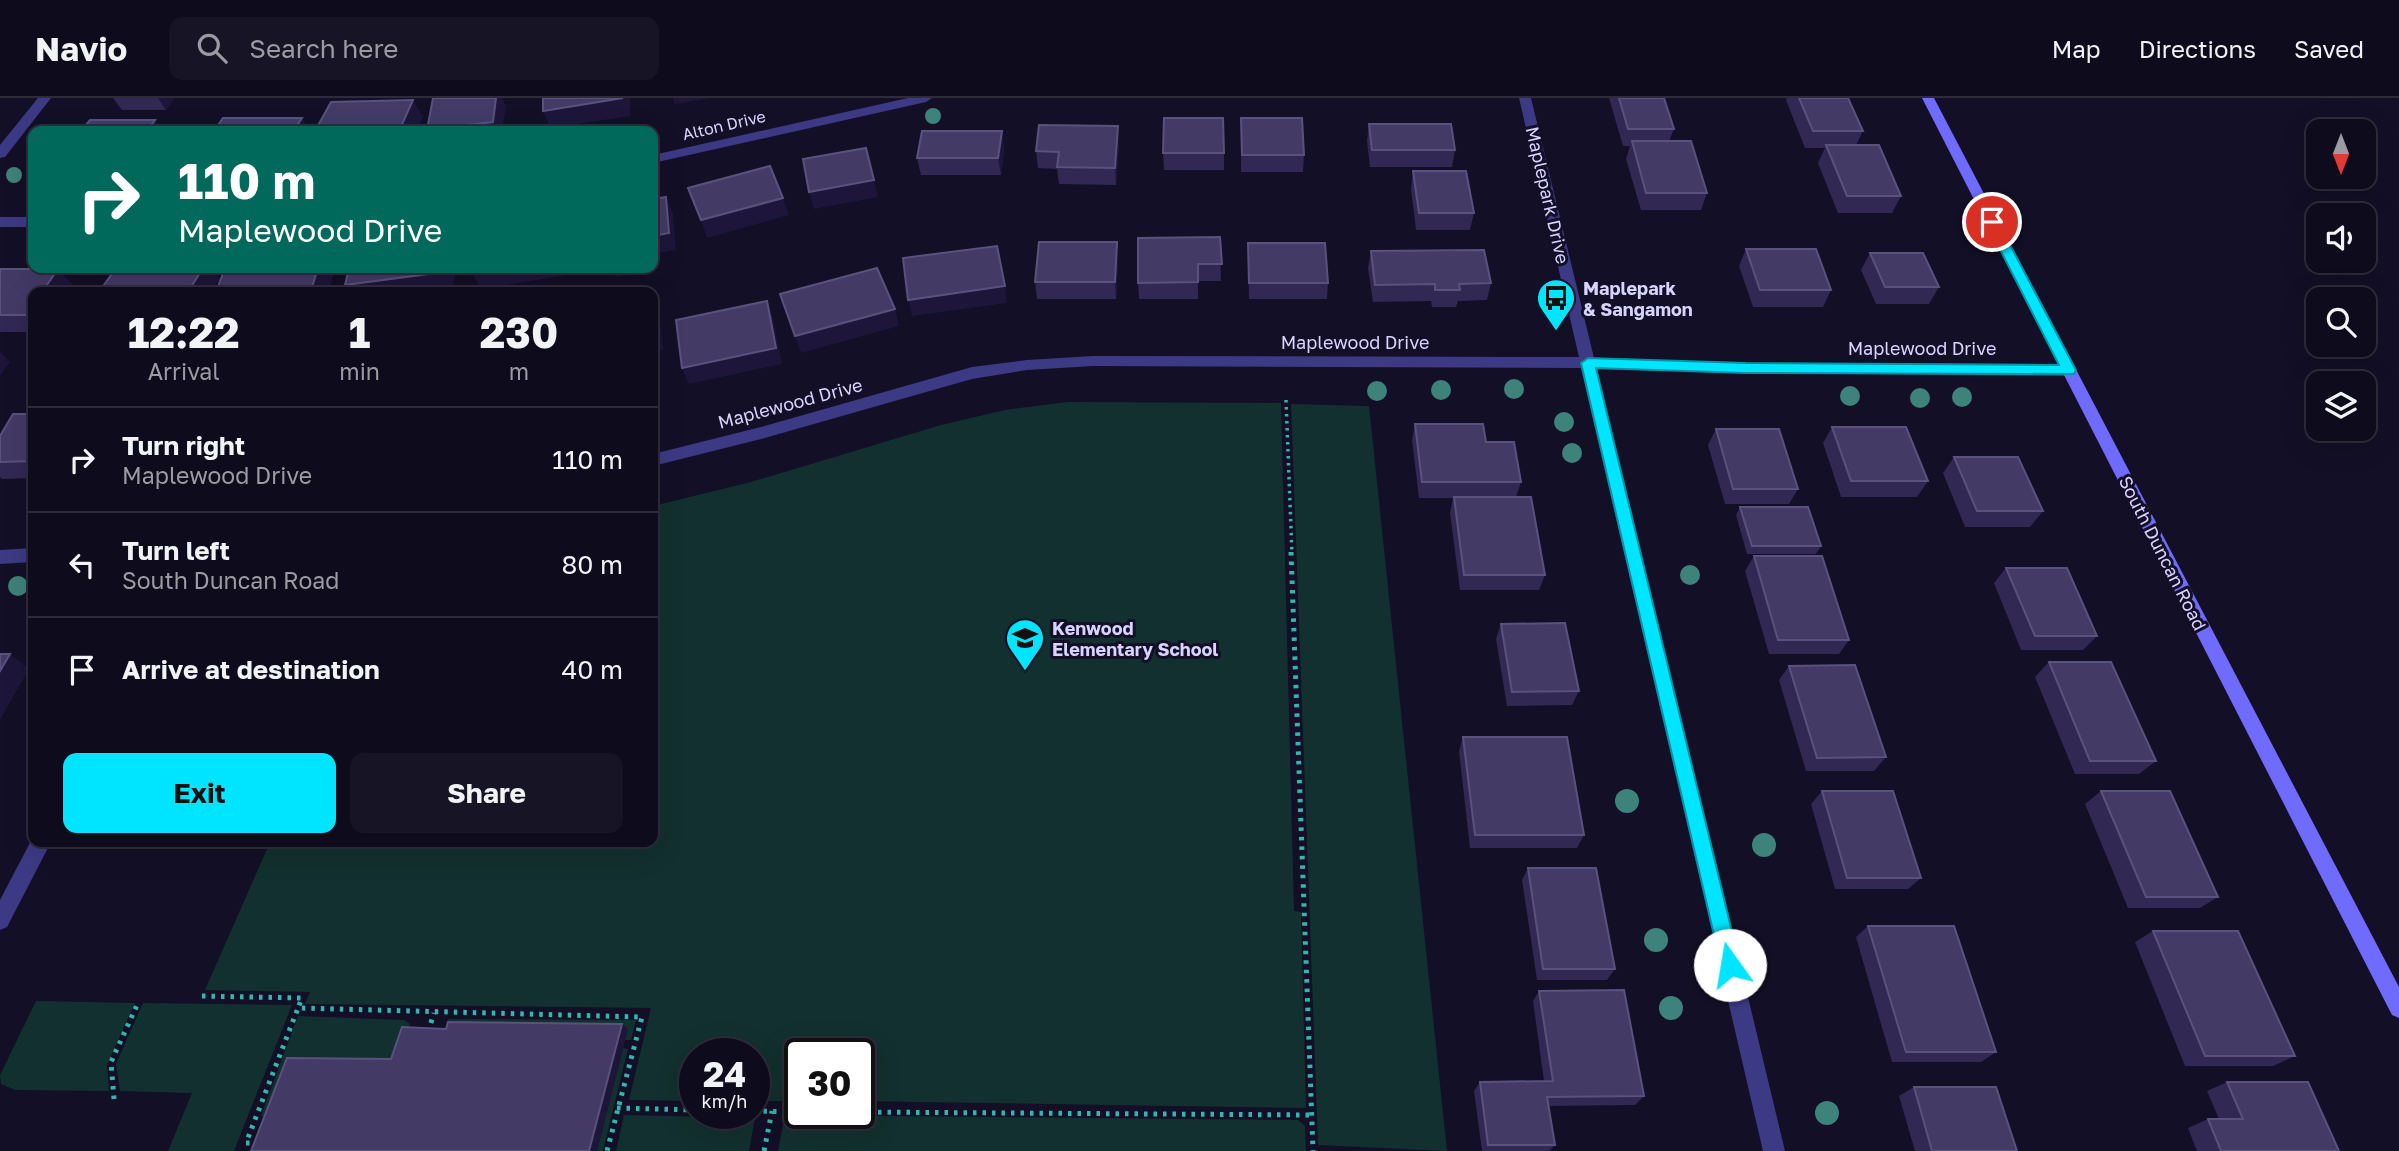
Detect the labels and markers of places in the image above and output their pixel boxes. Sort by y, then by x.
pin [1962,192,2022,252]
bus stop icon: Maplepark & Sangamon [1535,277,1577,332]
place label: Maplepark & Sangamon [1583,277,1693,320]
school or university icon: Kenwood Elementary School [1004,617,1046,672]
place label: Kenwood Elementary School [1052,617,1218,660]

